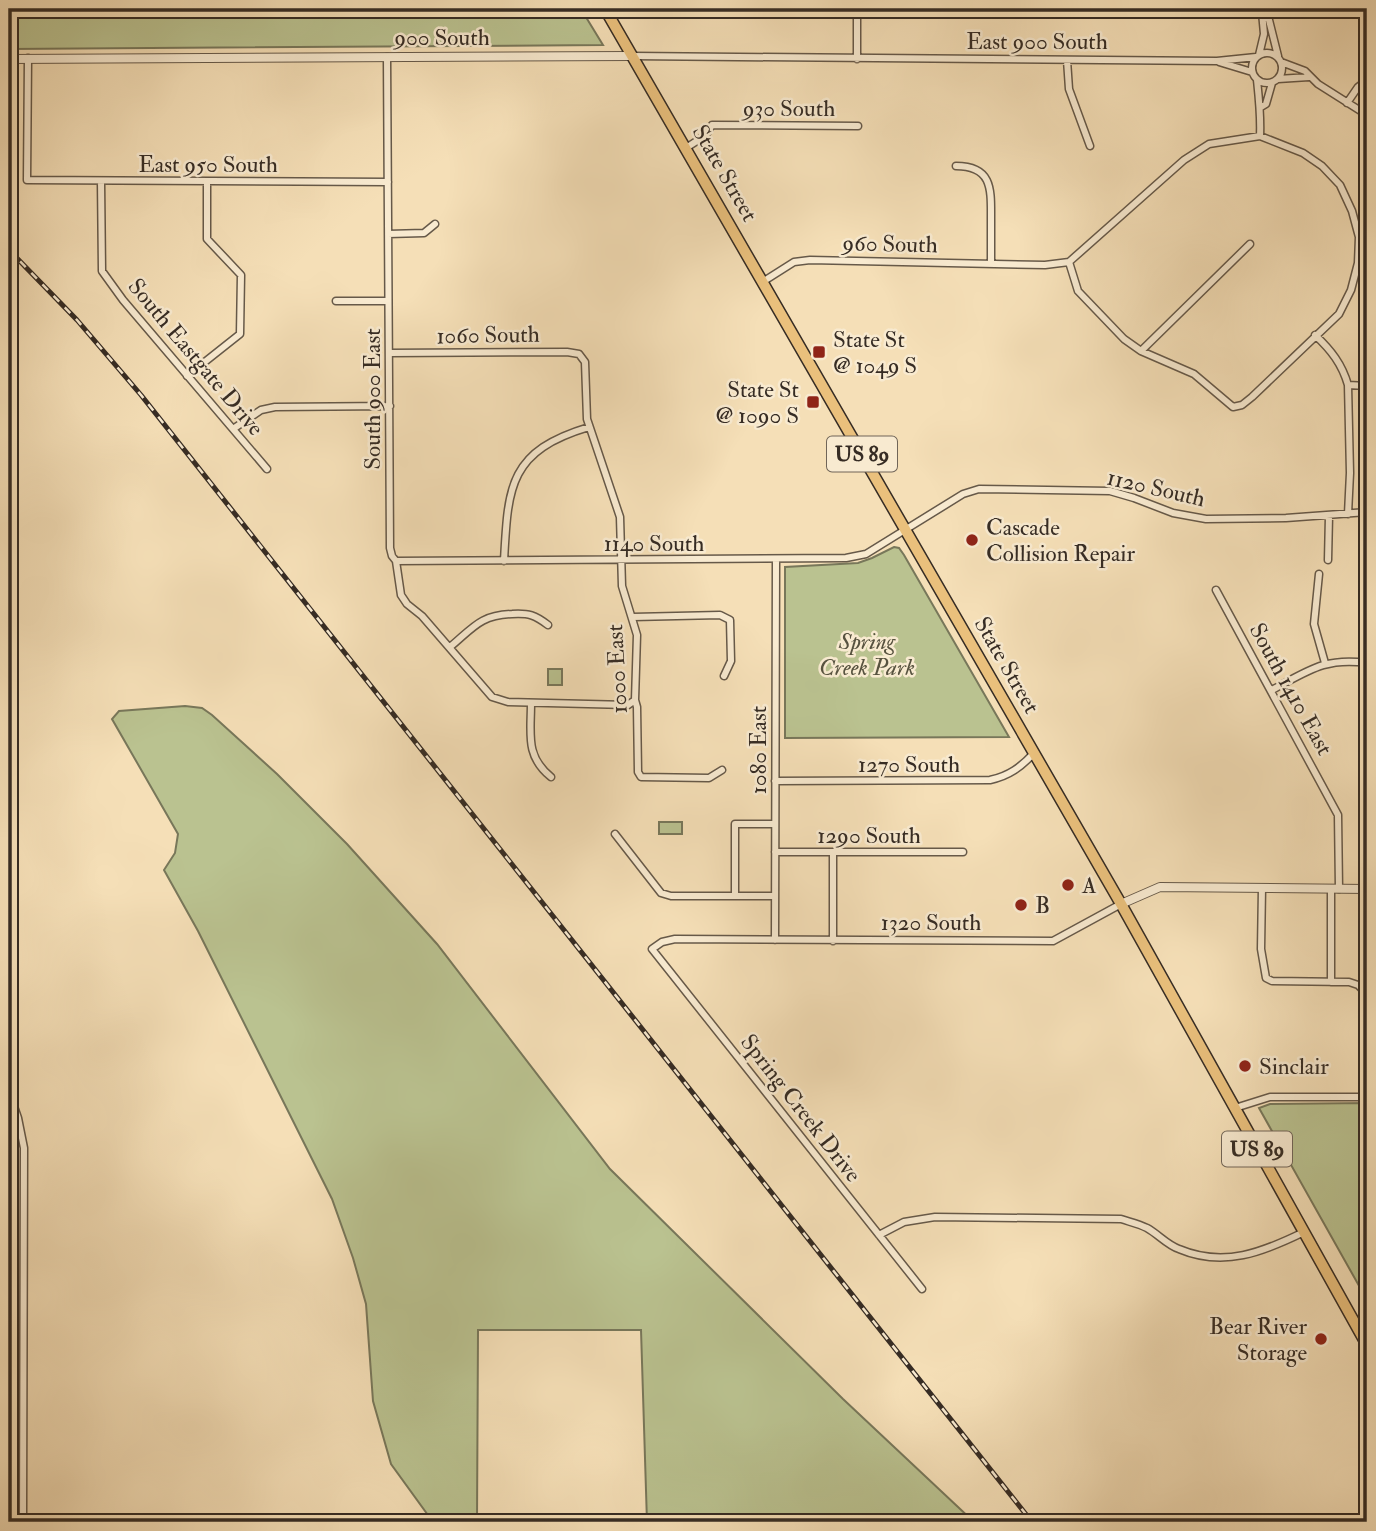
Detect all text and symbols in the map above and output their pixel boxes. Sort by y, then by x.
street label: 900 South [392,23,490,52]
street label: East 900 South [966,27,1108,56]
street label: 930 South [741,94,835,123]
street label: State Street [686,119,764,227]
street label: East 950 South [138,150,278,179]
street label: 960 South [840,229,938,259]
street label: South Eastgate Drive [122,272,271,442]
street label: 1060 South [436,320,540,350]
place label: State St @ 1049 S [833,325,917,380]
street label: South 900 East [358,328,387,470]
marker: State St @ 1049 S [811,344,827,360]
place label: State St @ 1090 S [715,375,799,430]
marker: State St @ 1090 S [805,394,821,410]
road number: US 89 [827,436,897,472]
street label: 1120 South [1104,463,1208,513]
place label: Cascade Collision Repair [986,513,1135,569]
street label: 1140 South [604,529,704,558]
marker: Cascade Collision Repair [964,532,980,548]
street label: State Street [968,611,1046,719]
street label: South 1410 East [1243,618,1339,760]
street label: 1000 East [600,623,634,715]
park label: Spring Creek Park [819,627,915,682]
street label: 1080 East [744,706,773,794]
street label: 1270 South [858,750,960,779]
street label: 1290 South [817,821,921,850]
place label: A [1081,871,1097,900]
marker: A [1060,877,1076,893]
place label: B [1035,891,1050,920]
marker: B [1013,897,1029,913]
street label: 1320 South [881,908,981,937]
street label: Spring Creek Drive [733,1028,868,1189]
place label: Sinclair [1259,1052,1329,1081]
marker: Sinclair [1237,1058,1253,1074]
road number: US 89 [1222,1132,1292,1166]
place label: Bear River Storage [1209,1312,1307,1367]
marker: Bear River Storage [1313,1331,1329,1347]

